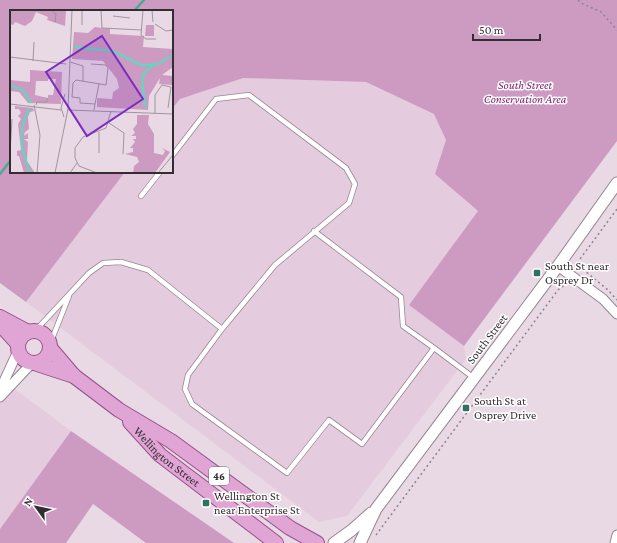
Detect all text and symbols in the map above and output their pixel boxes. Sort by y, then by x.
inset map [10,10,173,173]
scale bar [473,16,540,42]
text: 50 m [479,23,504,37]
park label: South Street Conservation Area [484,78,567,106]
place label: South St near Osprey Dr [545,259,610,287]
marker: South St near Osprey Dr [532,268,542,278]
street label: South Street [464,311,511,367]
place label: South St at Osprey Drive [474,394,536,422]
marker: South St at Osprey Drive [461,403,471,413]
street label: Wellington Street [131,424,204,491]
road number: 46 [209,467,229,485]
north arrow [16,487,56,527]
place label: Wellington St near Enterprise St [214,489,301,517]
text: N [21,495,35,508]
marker: Wellington St near Enterprise St [201,498,211,508]

